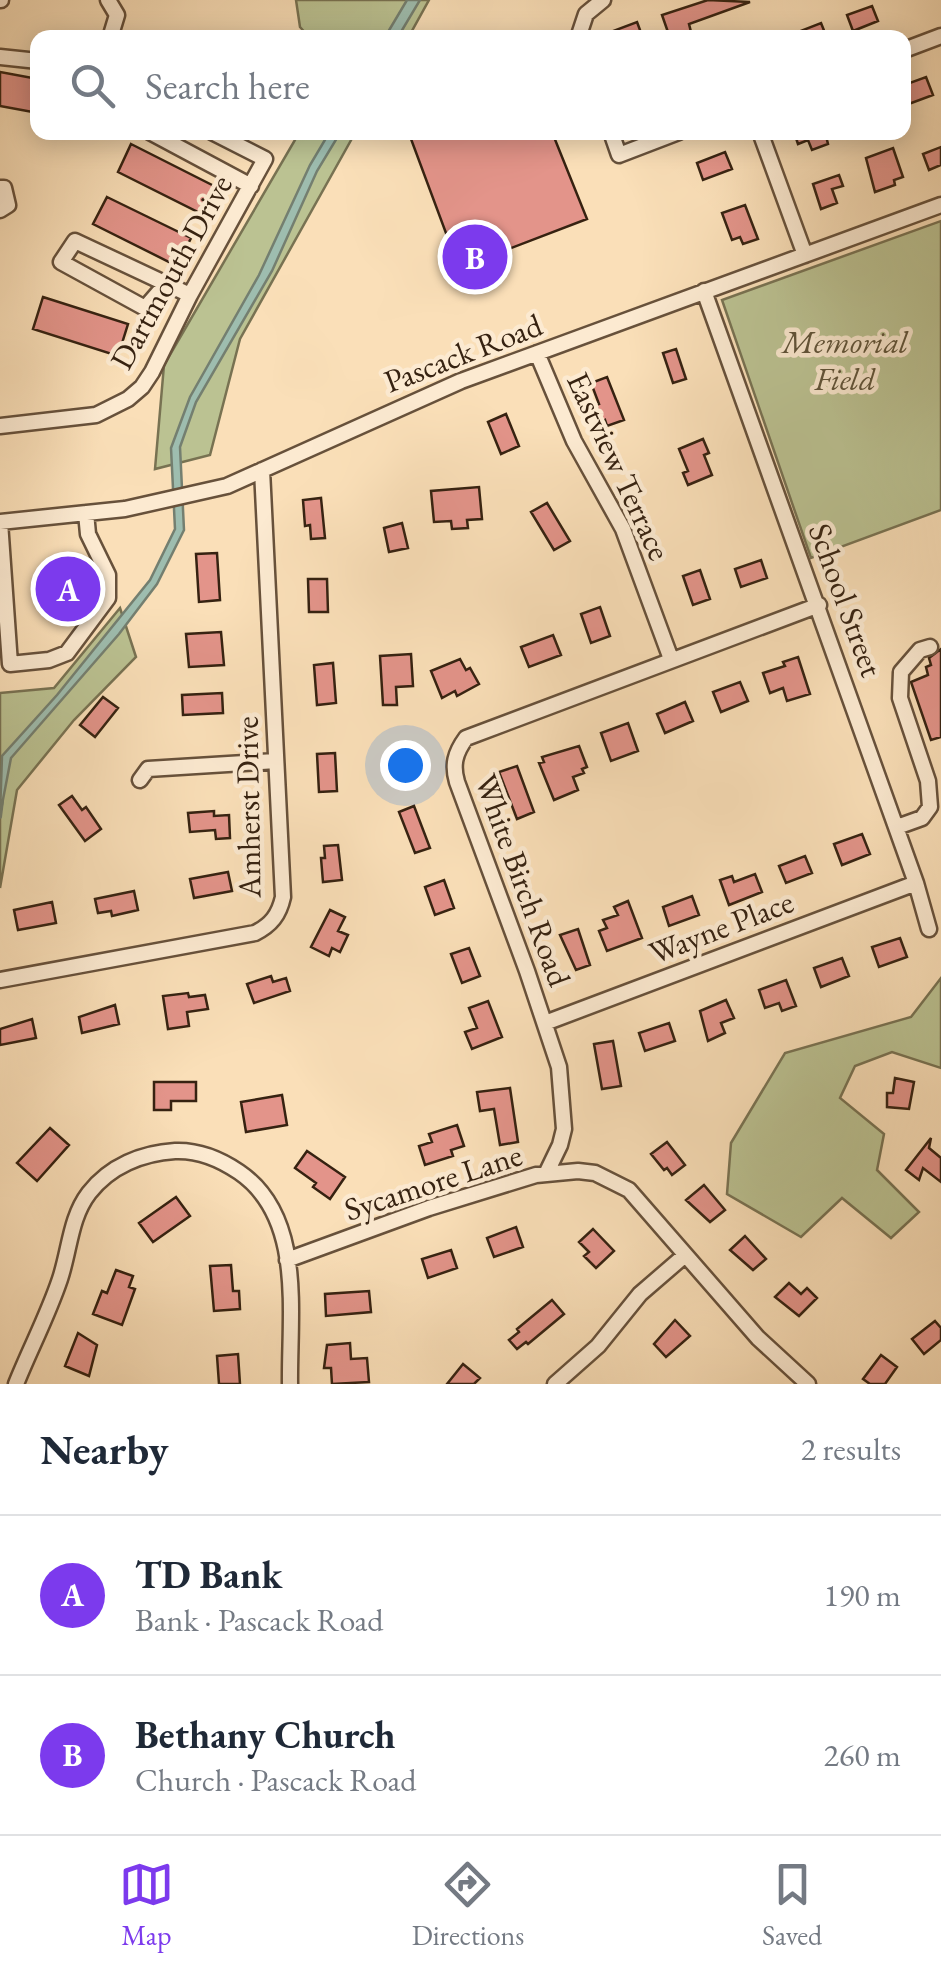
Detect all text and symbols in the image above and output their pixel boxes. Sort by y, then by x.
search box [30,30,911,140]
icon: search [65,58,120,113]
text: Search here [145,61,310,110]
street label: Dartmouth Drive [100,167,242,377]
pin: B [442,220,508,294]
street label: Pascack Road [378,303,549,402]
park label: Memorial Field [780,321,909,400]
street label: Eastview Terrace [557,365,681,567]
street label: School Street [799,518,893,682]
pin: A [36,552,100,626]
street label: Amherst Drive [225,716,271,899]
your location [380,740,431,791]
street label: White Birch Road [465,768,581,993]
street label: Wayne Place [643,880,799,974]
street label: Sycamore Lane [339,1134,527,1230]
text: Nearby [40,1422,169,1477]
text: 2 results [801,1428,901,1470]
text: TD Bank [135,1550,282,1599]
text: A [61,1574,84,1616]
text: 190 m [824,1574,901,1616]
text: Bank · Pascack Road [135,1599,384,1641]
text: Bethany Church [135,1710,395,1759]
text: B [62,1734,83,1776]
text: 260 m [824,1734,901,1776]
text: Church · Pascack Road [135,1759,416,1801]
tab: Map [119,1857,174,1953]
tab: Directions [412,1857,524,1953]
tab: Saved [762,1857,822,1953]

